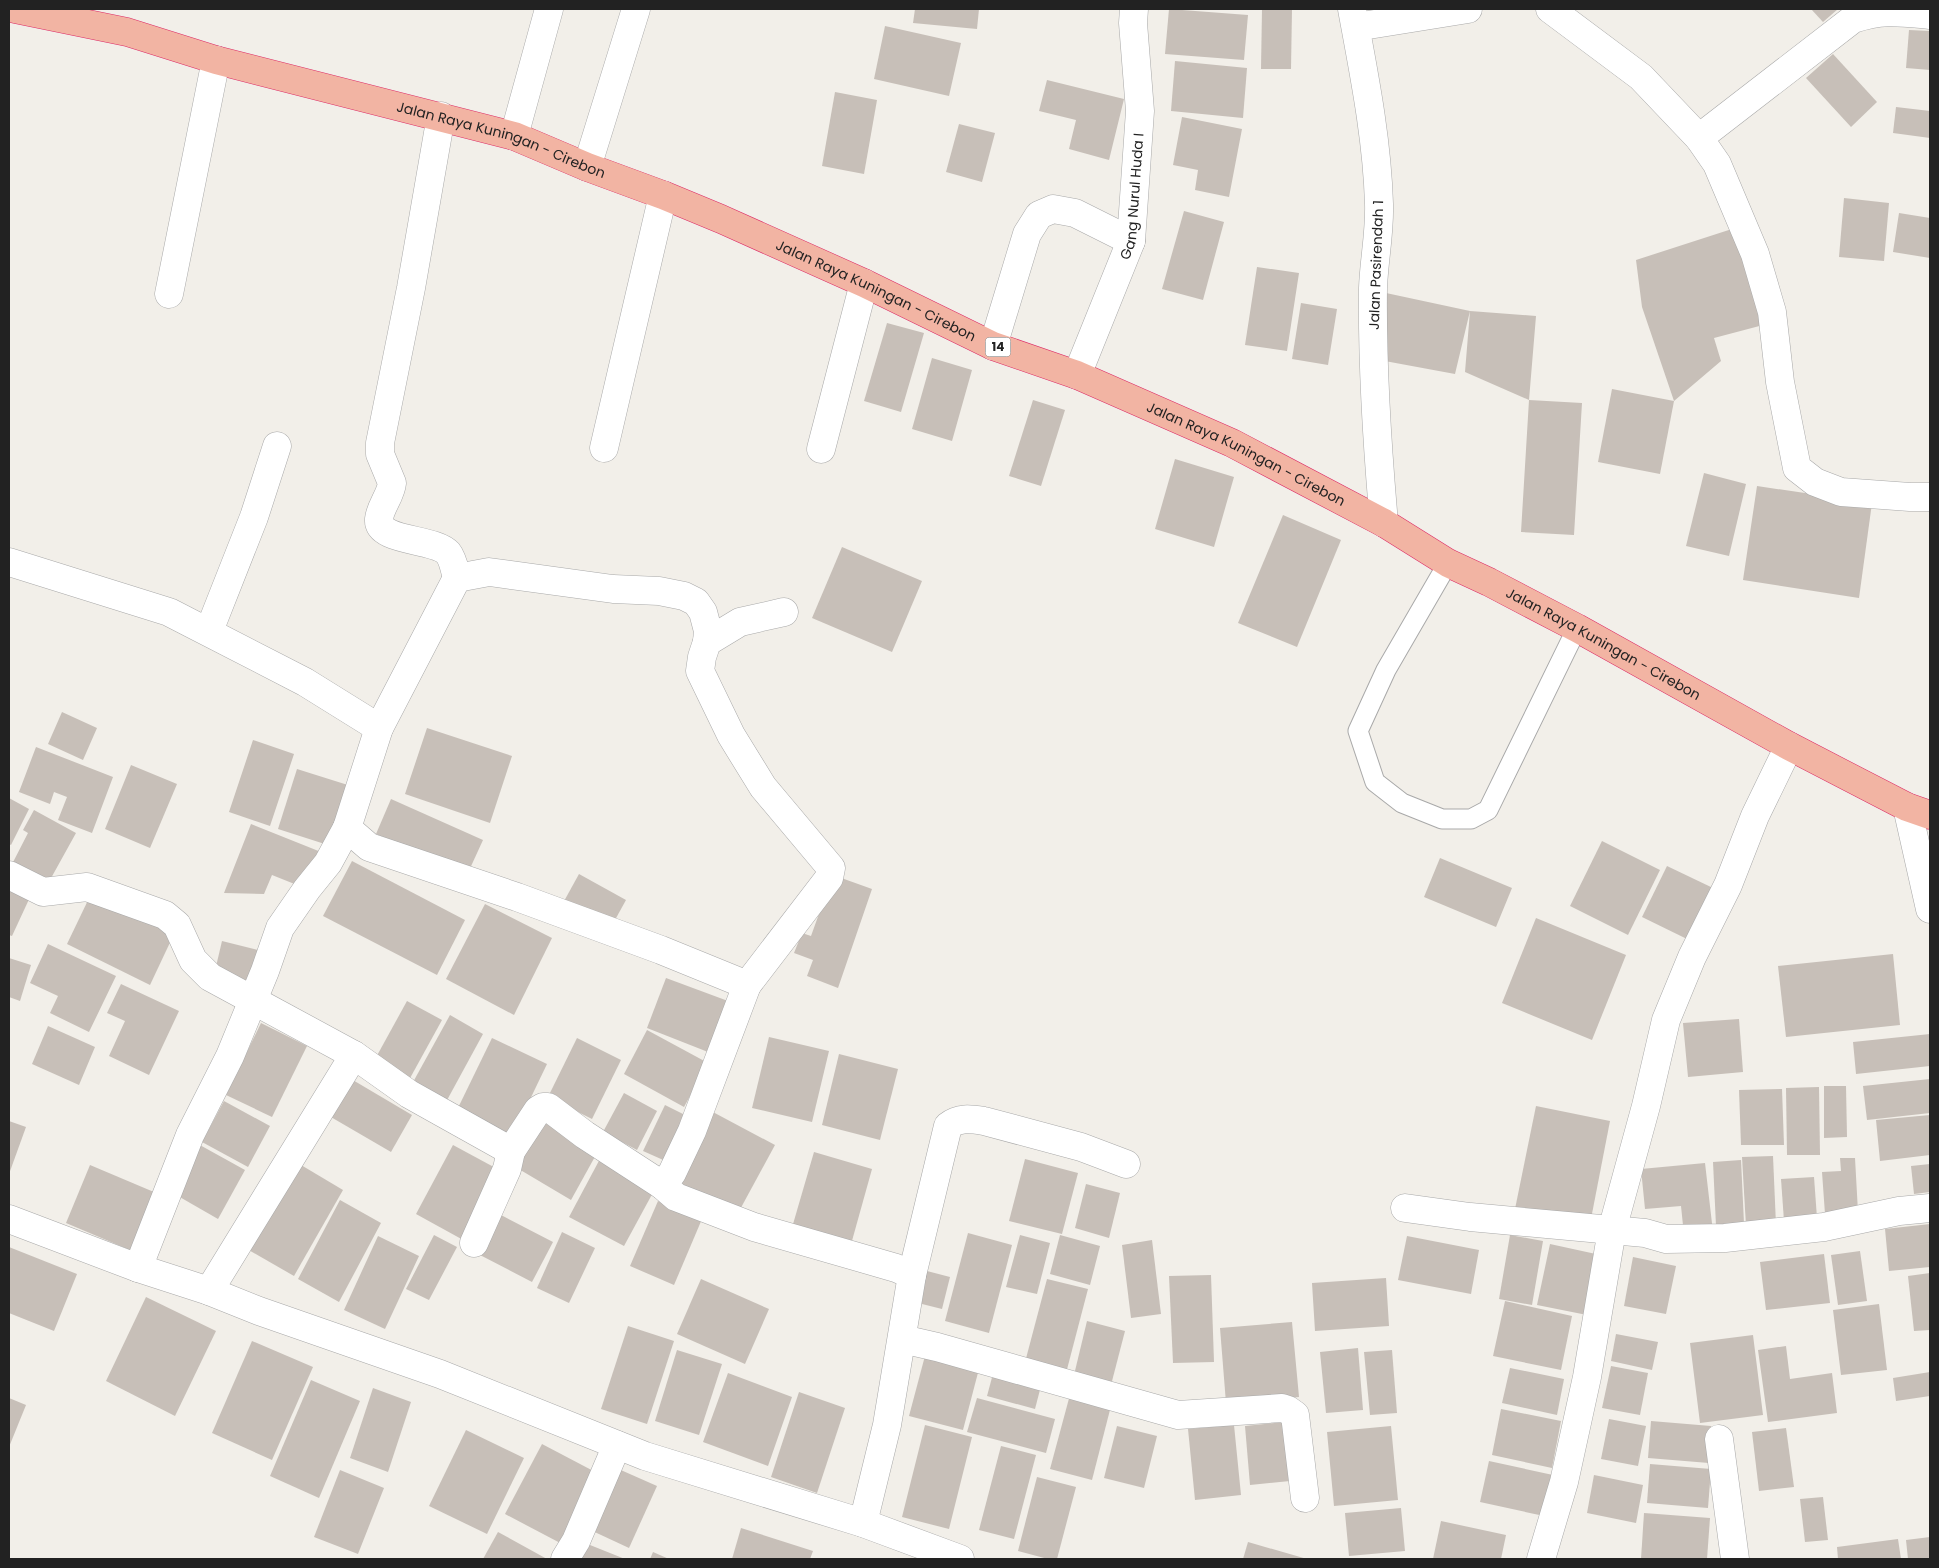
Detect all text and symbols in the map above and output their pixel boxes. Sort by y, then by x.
street label: Jalan Raya Kuningan - Cirebon [395,96,608,183]
street label: Gang Nurul Huda I [1115,132,1148,263]
street label: Jalan Pasirendah 1 [1364,200,1388,330]
street label: Jalan Raya Kuningan - Cirebon [773,235,979,346]
road number: 14 [986,338,1010,357]
street label: Jalan Raya Kuningan - Cirebon [1144,397,1349,511]
street label: Jalan Raya Kuningan - Cirebon [1502,583,1704,705]

